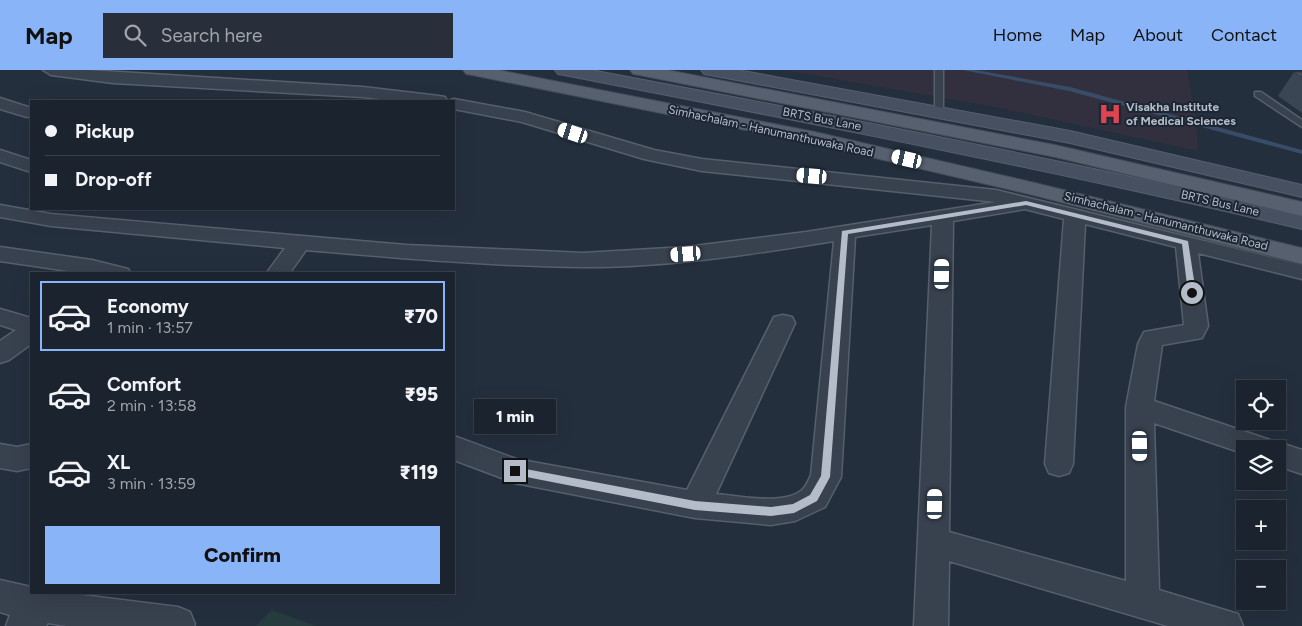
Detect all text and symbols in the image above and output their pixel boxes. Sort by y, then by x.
search box [103,13,453,58]
text: Map [25,21,73,50]
icon: search [121,21,149,49]
text: Search here [161,24,262,47]
text: Home [993,24,1042,46]
text: Map [1070,24,1105,46]
text: About [1133,24,1183,46]
text: Contact [1211,24,1277,46]
place label: Visakha Institute of Medical Sciences [1126,100,1236,128]
hospital icon: Visakha Institute of Medical Sciences [1097,101,1123,127]
street label: Simhachalam - Hanumanthuwaka Road [667,102,875,160]
street label: BRTS Bus Lane [781,105,863,134]
text: Pickup [75,120,134,143]
car [556,121,589,145]
car [890,148,923,170]
car [796,167,827,185]
text: Drop-off [75,168,152,191]
street label: BRTS Bus Lane [1179,187,1261,219]
street label: Simhachalam - Hanumanthuwaka Road [1063,189,1269,253]
car [670,245,701,263]
car [934,259,949,289]
route start [1181,282,1203,304]
icon: car [47,294,92,339]
text: Economy [107,295,189,318]
text: ₹70 [404,305,438,328]
text: 1 min · 13:57 [107,318,193,337]
icon: car [47,372,92,417]
text: Comfort [107,373,182,396]
map controls [1236,380,1286,610]
button: locate [1236,380,1286,430]
text: ₹95 [405,383,438,406]
text: 2 min · 13:58 [107,396,197,415]
callout: 1 min [474,398,556,434]
text: 1 min [496,407,534,426]
car [1132,431,1147,461]
button: layers [1236,440,1286,490]
icon: car [47,450,92,495]
text: XL [107,451,130,474]
route end [504,460,526,482]
text: ₹119 [399,461,438,484]
text: 3 min · 13:59 [107,474,196,493]
car [927,489,942,519]
button: + [1236,500,1286,550]
button: Confirm [45,526,440,584]
button: − [1236,560,1286,610]

